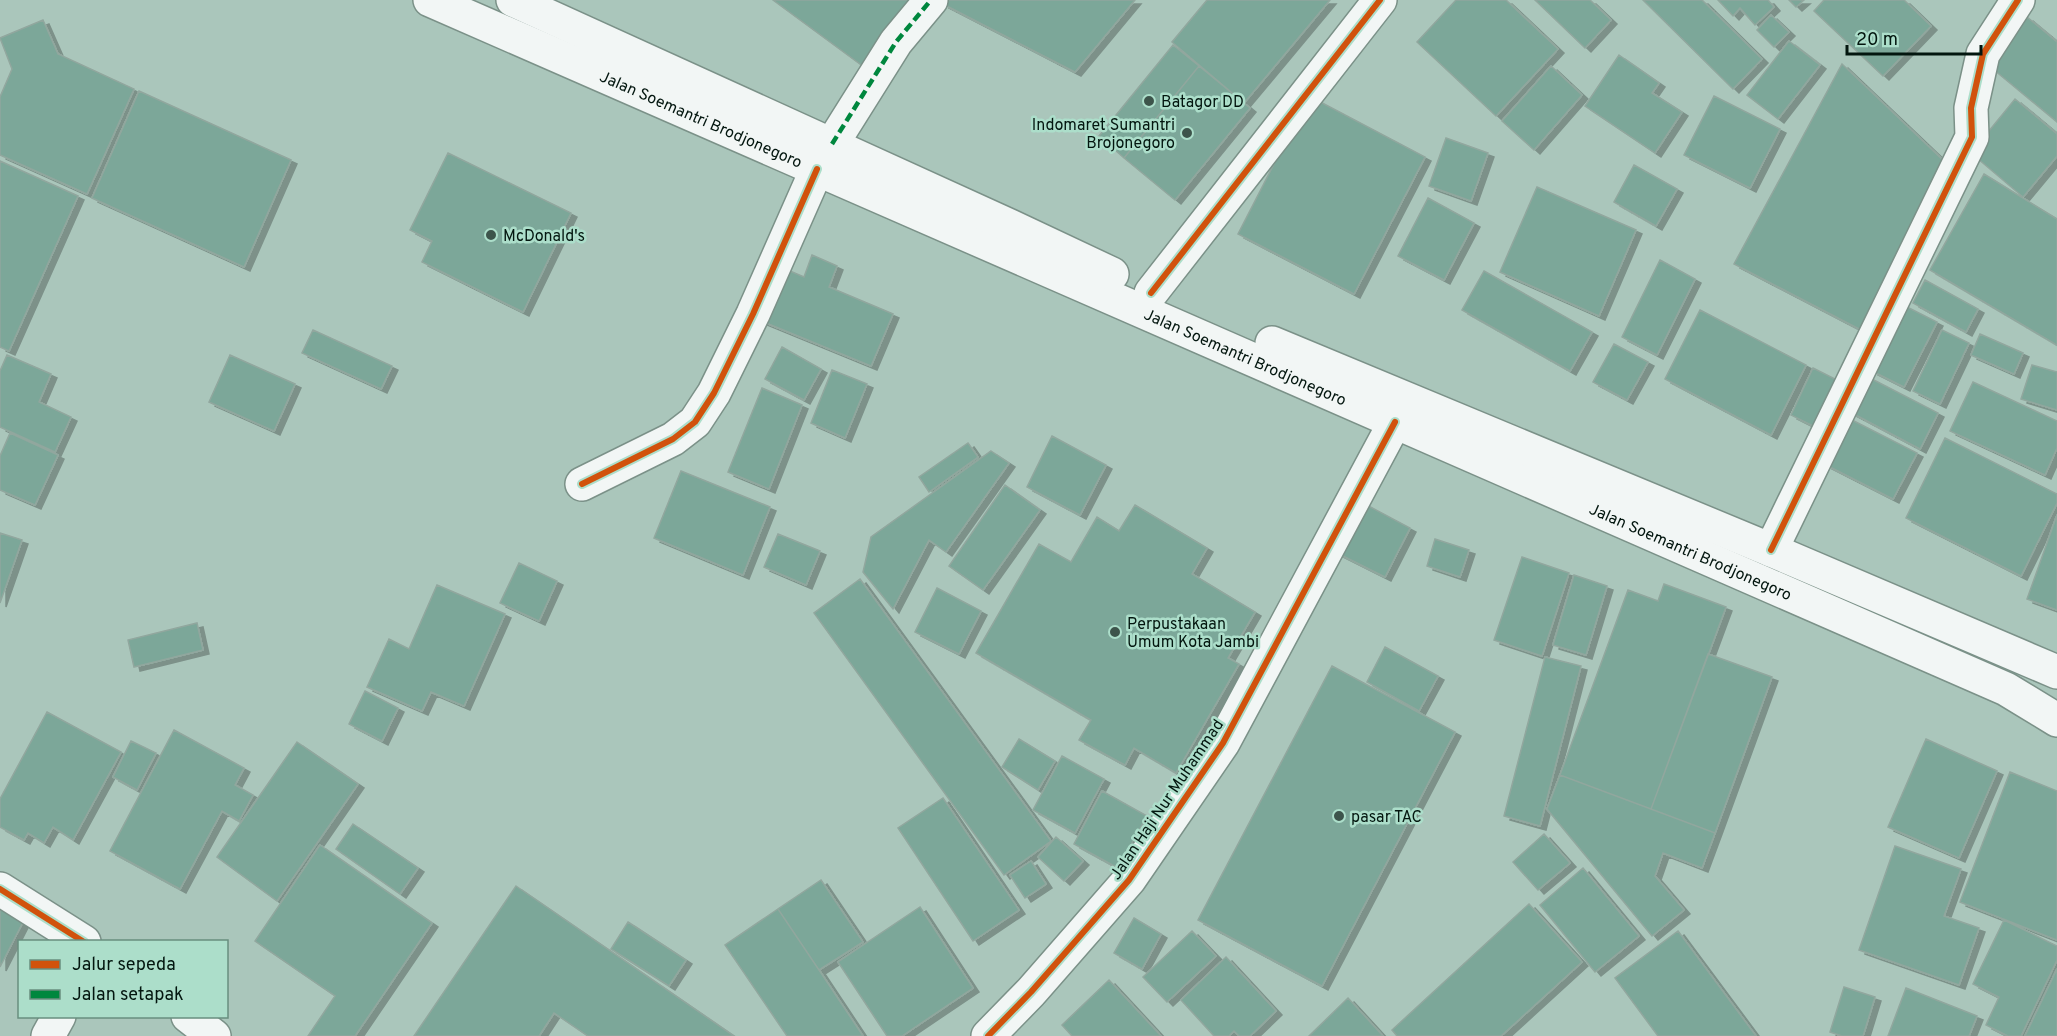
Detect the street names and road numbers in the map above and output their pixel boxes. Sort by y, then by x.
street label: Jalan Soemantri Brodjonegoro [596,67,805,173]
street label: Jalan Soemantri Brodjonegoro [1140,305,1349,411]
street label: Jalan Soemantri Brodjonegoro [1586,500,1794,606]
street label: Jalan Haji Nur Muhammad [1106,716,1229,884]

